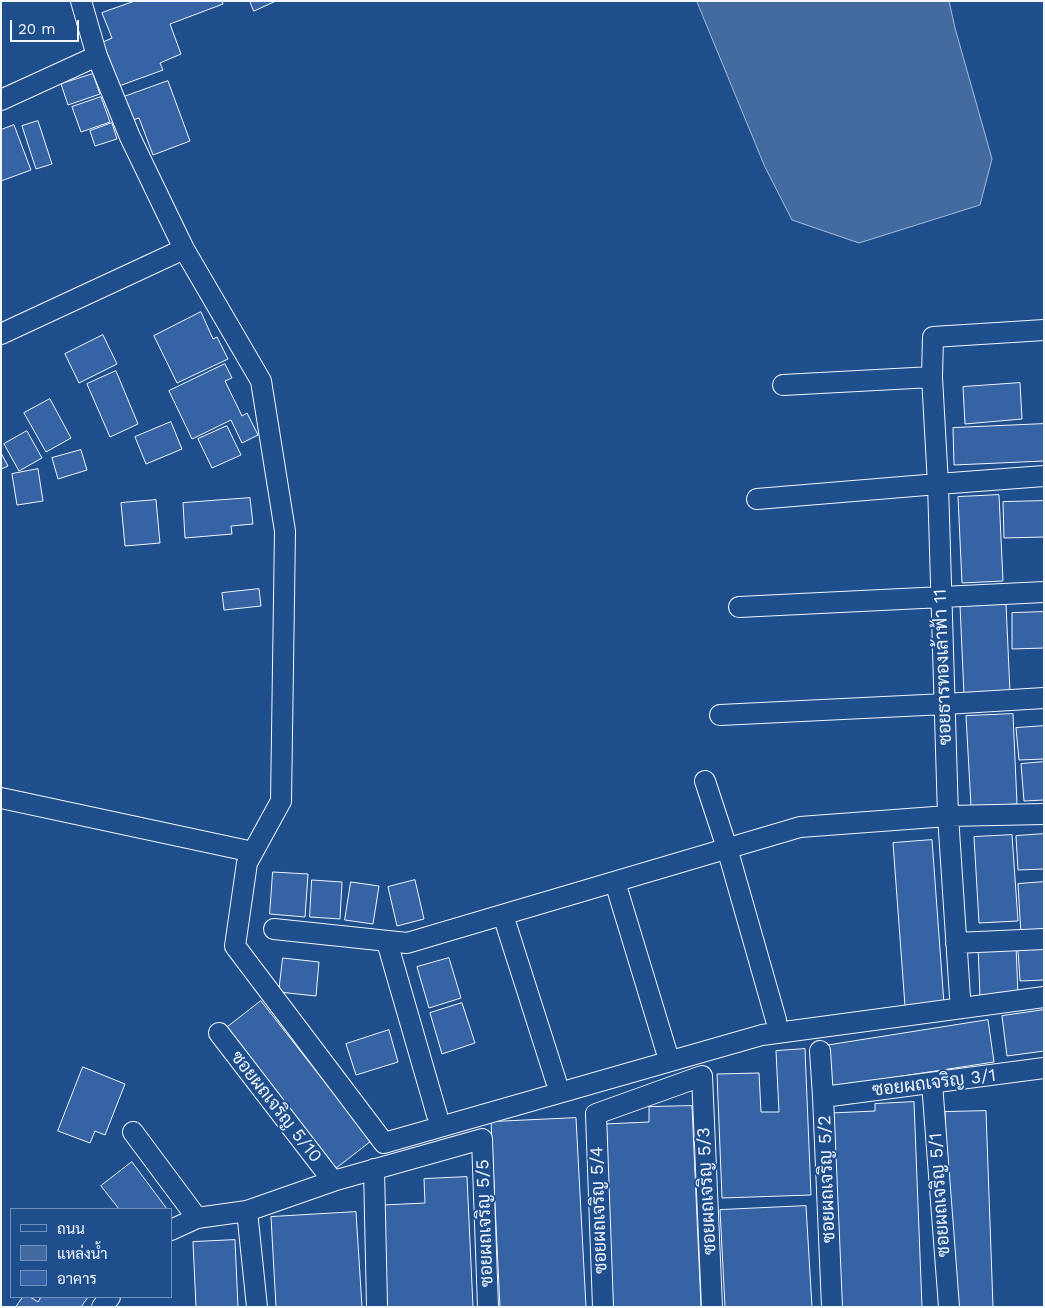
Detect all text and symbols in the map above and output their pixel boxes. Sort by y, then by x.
scale bar [12,10,81,42]
text: 20 m [18,20,56,38]
street label: ซอยธารทองเล้าฟ้า 11 [929,589,957,745]
street label: ซอยผถเจริญ 5/10 [226,1047,326,1167]
street label: ซอยผถเจริญ 3/1 [871,1065,997,1101]
street label: ซอยผถเจริญ 5/2 [814,1115,840,1243]
street label: ซอยผถเจริญ 5/3 [693,1127,721,1255]
street label: ซอยผถเจริญ 5/1 [925,1132,955,1258]
street label: ซอยผถเจริญ 5/4 [586,1146,612,1274]
street label: ซอยผถเจริญ 5/5 [472,1159,498,1287]
legend [10,1208,172,1298]
text: ถนน [57,1220,85,1238]
text: แหล่งน้ำ [57,1245,108,1263]
text: อาคาร [57,1270,97,1288]

